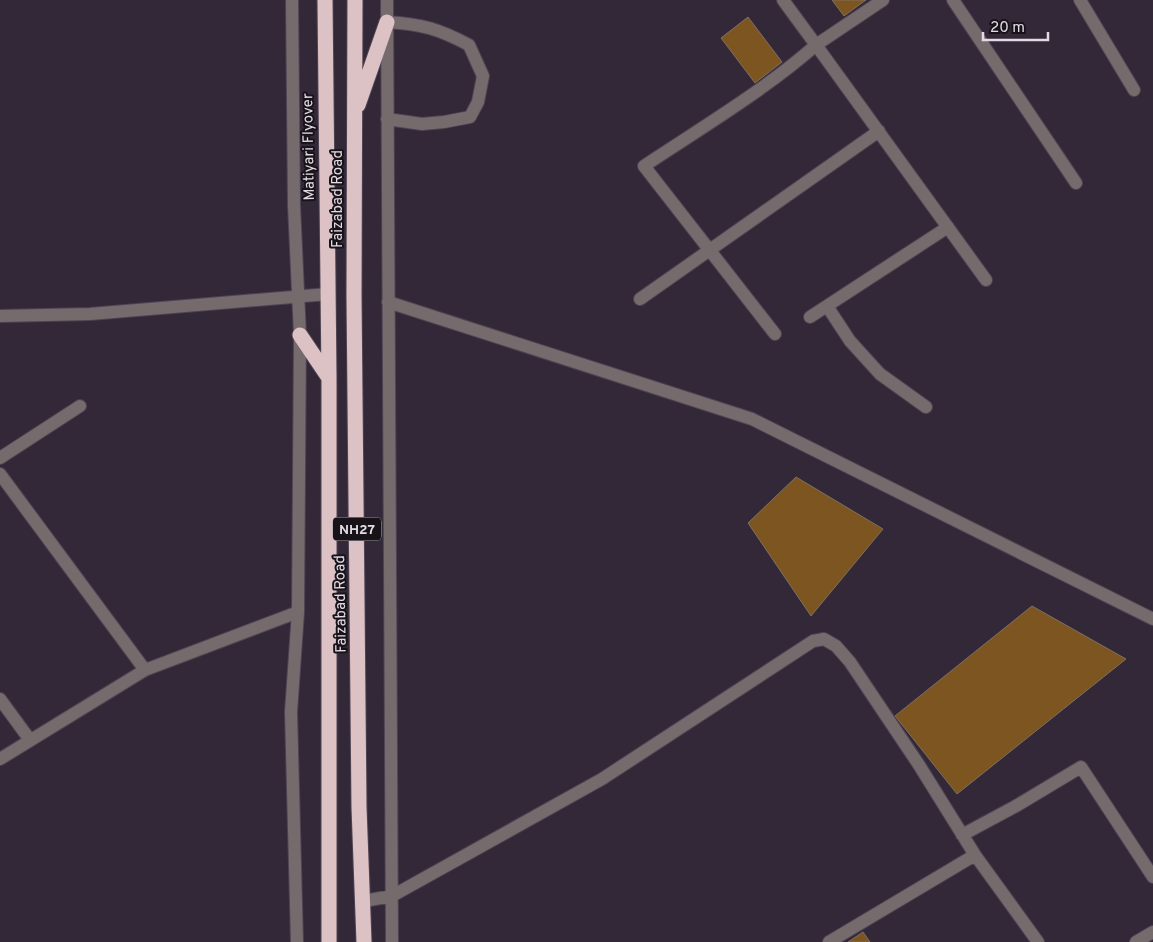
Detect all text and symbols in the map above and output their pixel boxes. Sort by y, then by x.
scale bar [983,10,1048,42]
text: 20 m [990,19,1025,38]
street label: Matiyari Flyover [299,93,320,201]
street label: Faizabad Road [329,150,348,248]
road number: NH27 [333,518,381,540]
street label: Faizabad Road [331,555,352,653]

